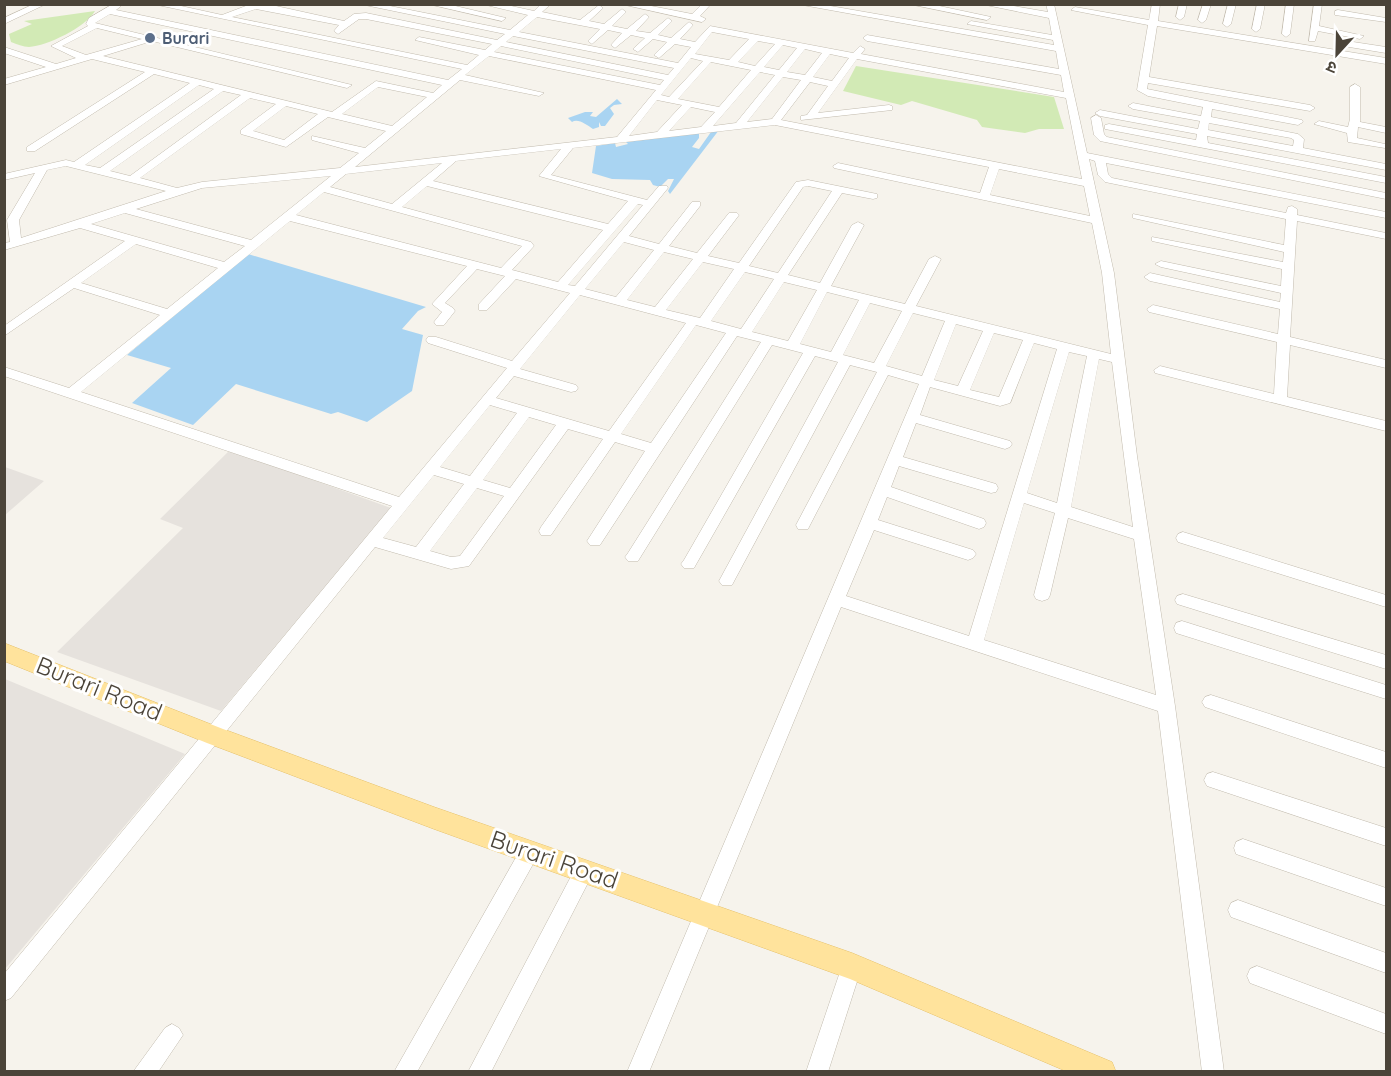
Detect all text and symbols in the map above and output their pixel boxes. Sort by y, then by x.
north arrow [1307,24,1367,84]
place label: Burari [162,28,209,48]
marker: Burari [143,31,157,45]
text: उ [1323,57,1339,79]
street label: Burari Road [32,649,167,727]
street label: Burari Road [486,823,622,895]

